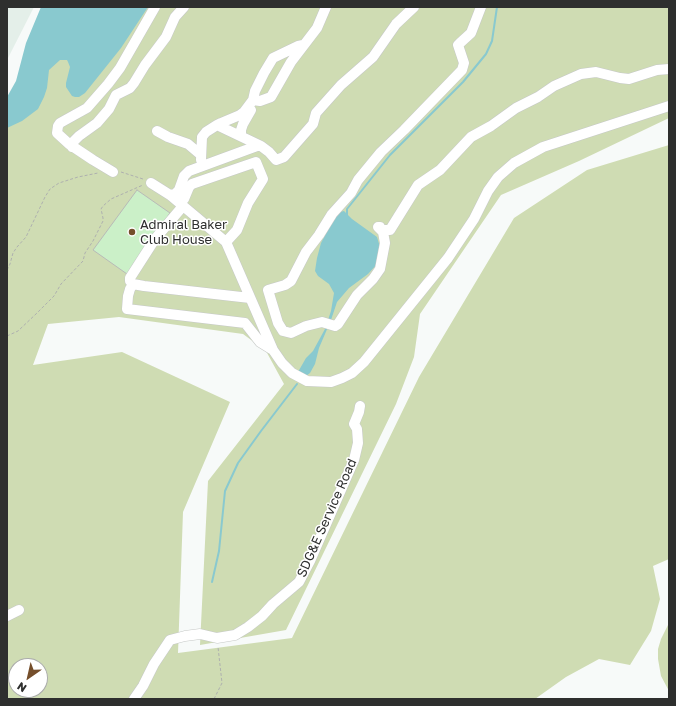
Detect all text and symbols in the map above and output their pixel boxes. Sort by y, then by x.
place label: Admiral Baker Club House [140,217,227,248]
marker: Admiral Baker Club House [127,227,137,237]
street label: SDG&E Service Road [294,456,360,580]
north arrow [8,658,48,698]
text: N [14,680,29,695]

